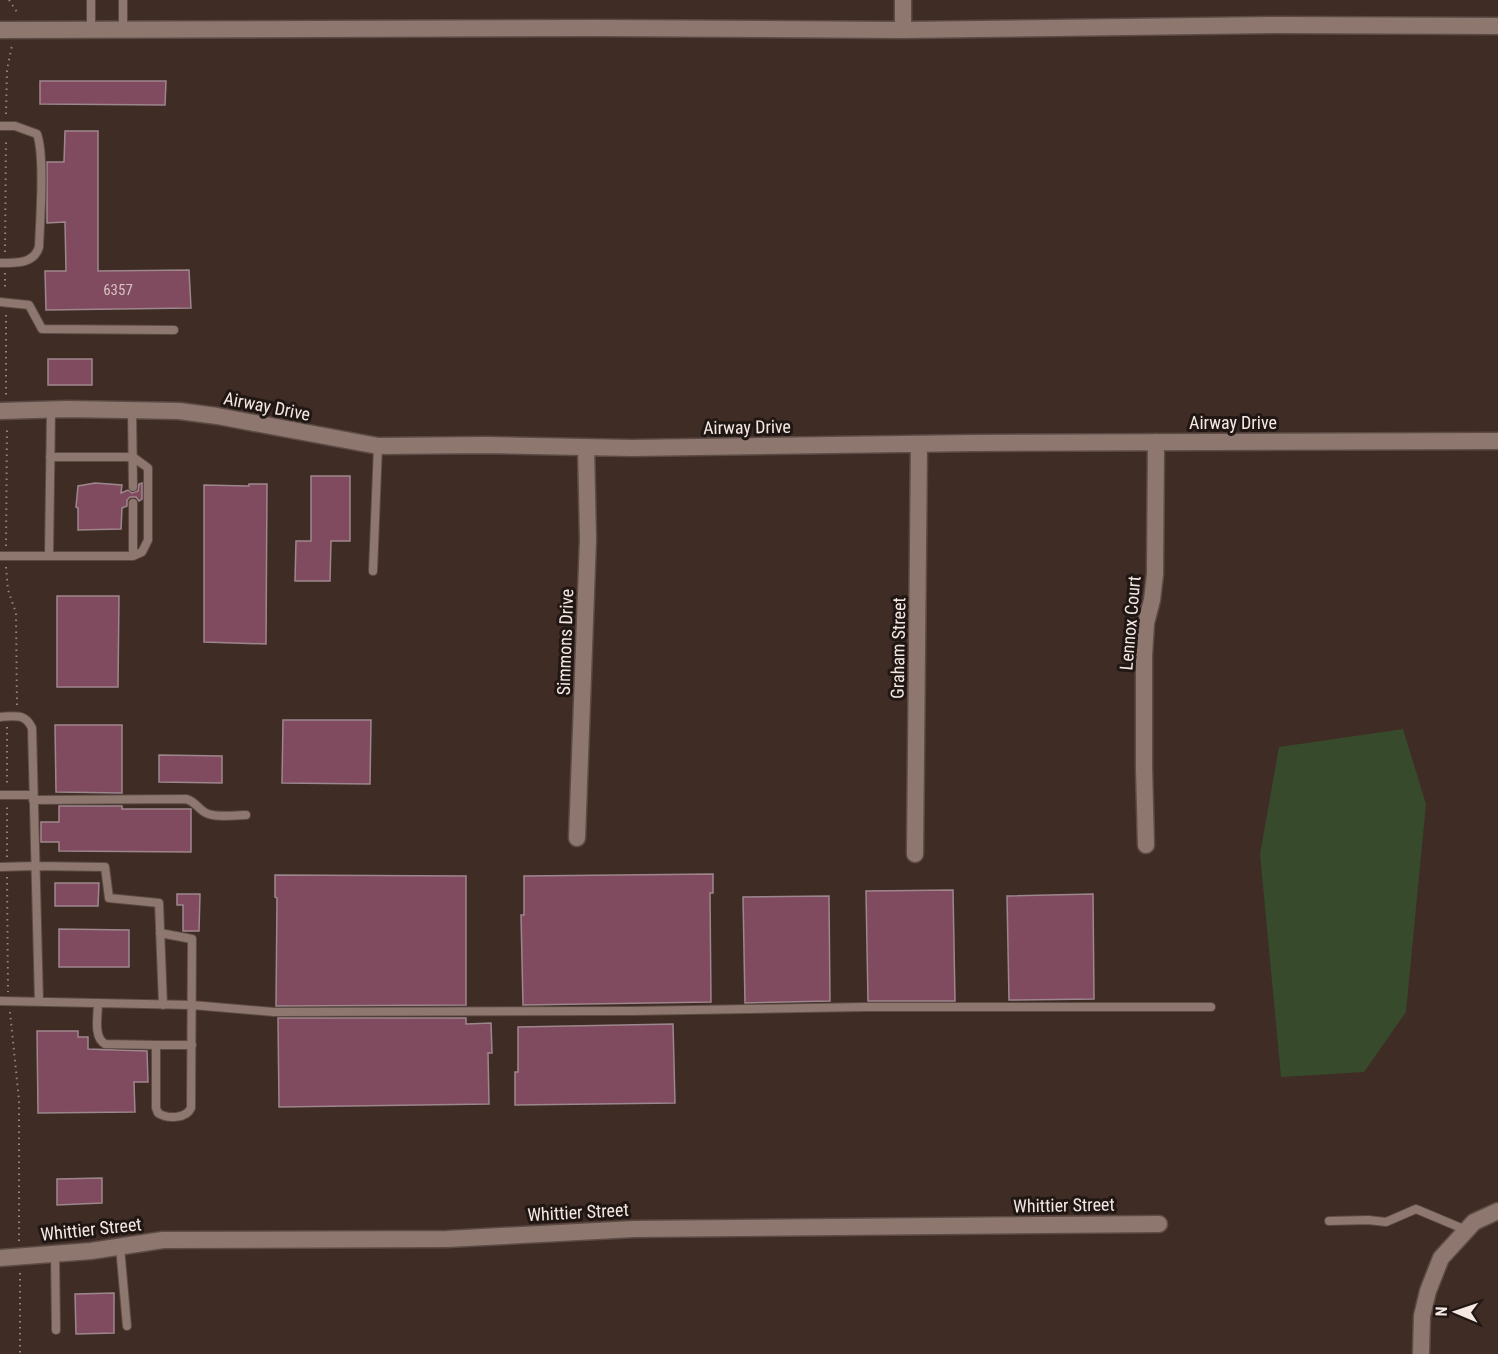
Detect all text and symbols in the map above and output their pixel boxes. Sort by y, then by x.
house number: 6357 [103,281,133,299]
street label: Airway Drive [222,387,312,425]
street label: Airway Drive [1189,412,1277,433]
street label: Airway Drive [703,416,791,438]
street label: Lennox Court [1115,575,1145,671]
street label: Simmons Drive [553,588,577,696]
street label: Graham Street [887,597,909,699]
street label: Whittier Street [1013,1194,1115,1216]
street label: Whittier Street [527,1199,629,1225]
street label: Whittier Street [39,1213,143,1245]
north arrow [1426,1282,1486,1342]
text: N [1432,1306,1451,1317]

